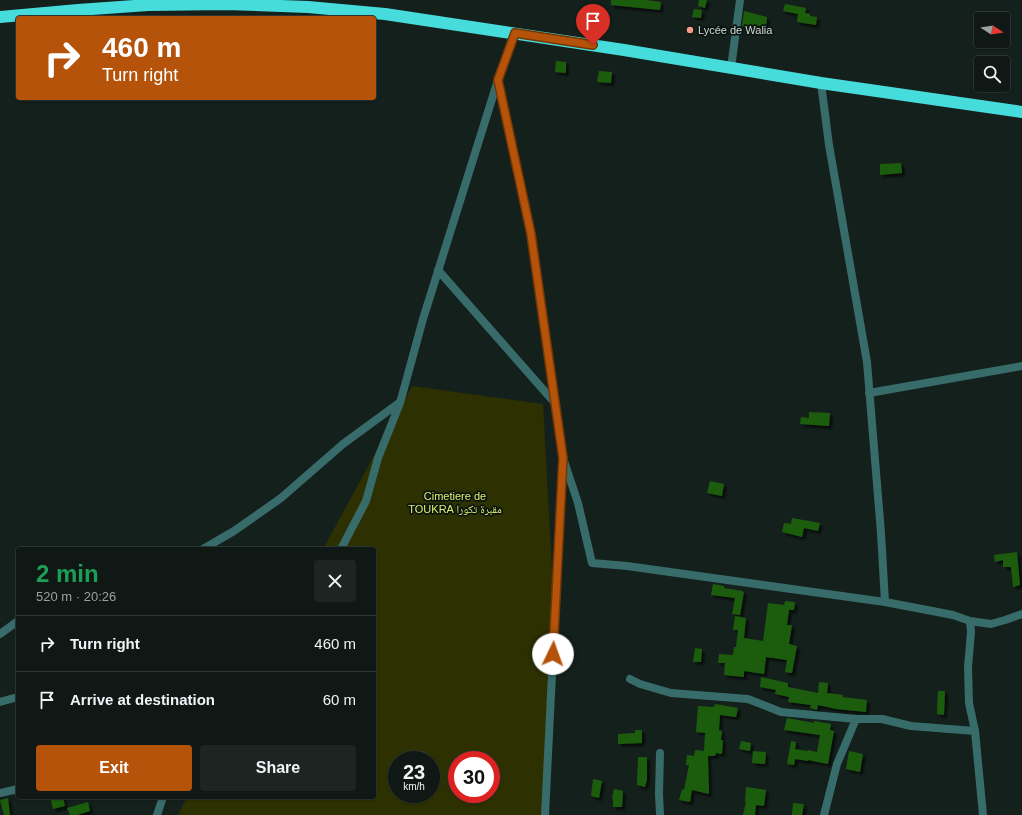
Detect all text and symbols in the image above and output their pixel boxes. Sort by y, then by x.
pin [576,4,610,45]
icon: arrive [582,10,604,32]
north arrow [974,12,1010,48]
map controls [974,12,1010,92]
place label: Lycée de Walia [698,24,773,36]
marker: Lycée de Walia [685,25,695,35]
icon: right [36,32,88,84]
text: 460 m [102,32,181,63]
button: search [974,56,1010,92]
text: Turn right [102,65,178,85]
park label: Cimetiere de TOUKRA مقبرة تكورا [408,490,502,515]
text: 2 min [36,560,99,587]
button: close [314,560,356,602]
text: 520 m · 20:26 [36,589,116,604]
icon: right [36,633,58,655]
position arrow [532,633,574,675]
text: Turn right [70,635,140,652]
text: 460 m [314,635,356,652]
icon: arrive [36,689,58,711]
text: Arrive at destination [70,691,215,708]
text: 60 m [323,691,356,708]
button: Exit [36,745,192,791]
button: Share [200,745,356,791]
speed limit sign: 30 [448,751,500,803]
text: 23 [403,761,425,783]
text: km/h [403,781,425,792]

